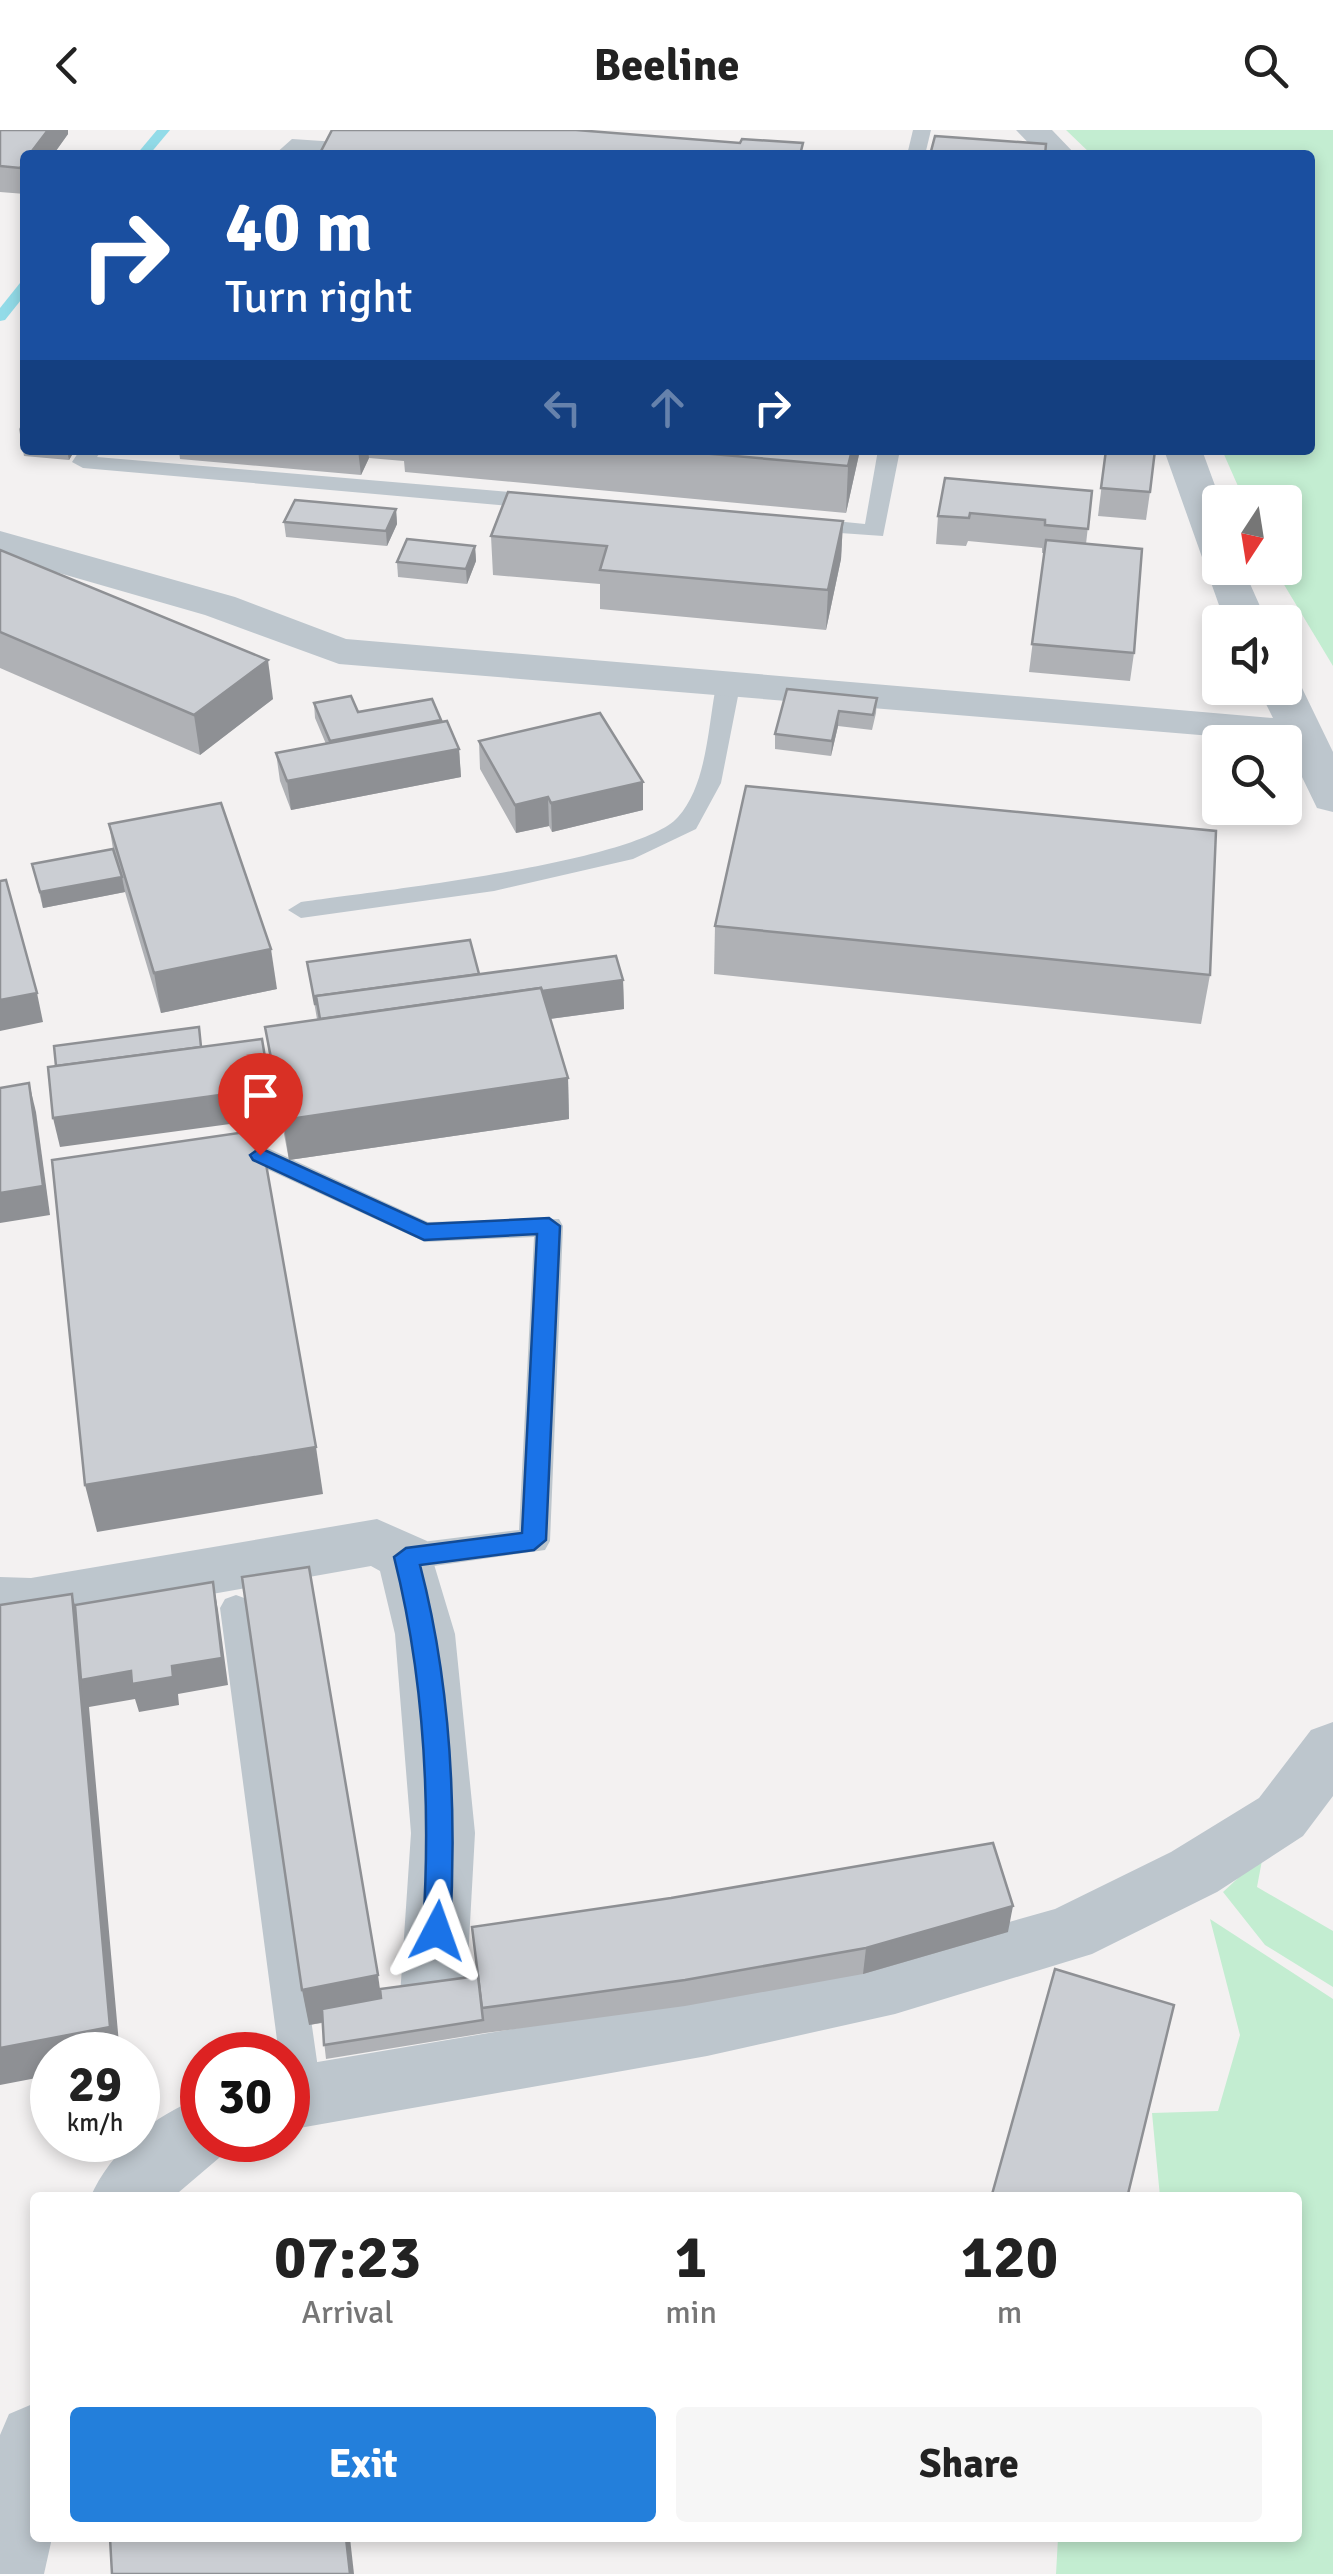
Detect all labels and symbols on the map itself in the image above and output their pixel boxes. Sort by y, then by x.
north arrow [1202,485,1302,585]
pin [218,1053,303,1156]
position arrow [385,1879,489,1983]
speed limit sign: 30 [180,2032,310,2162]

